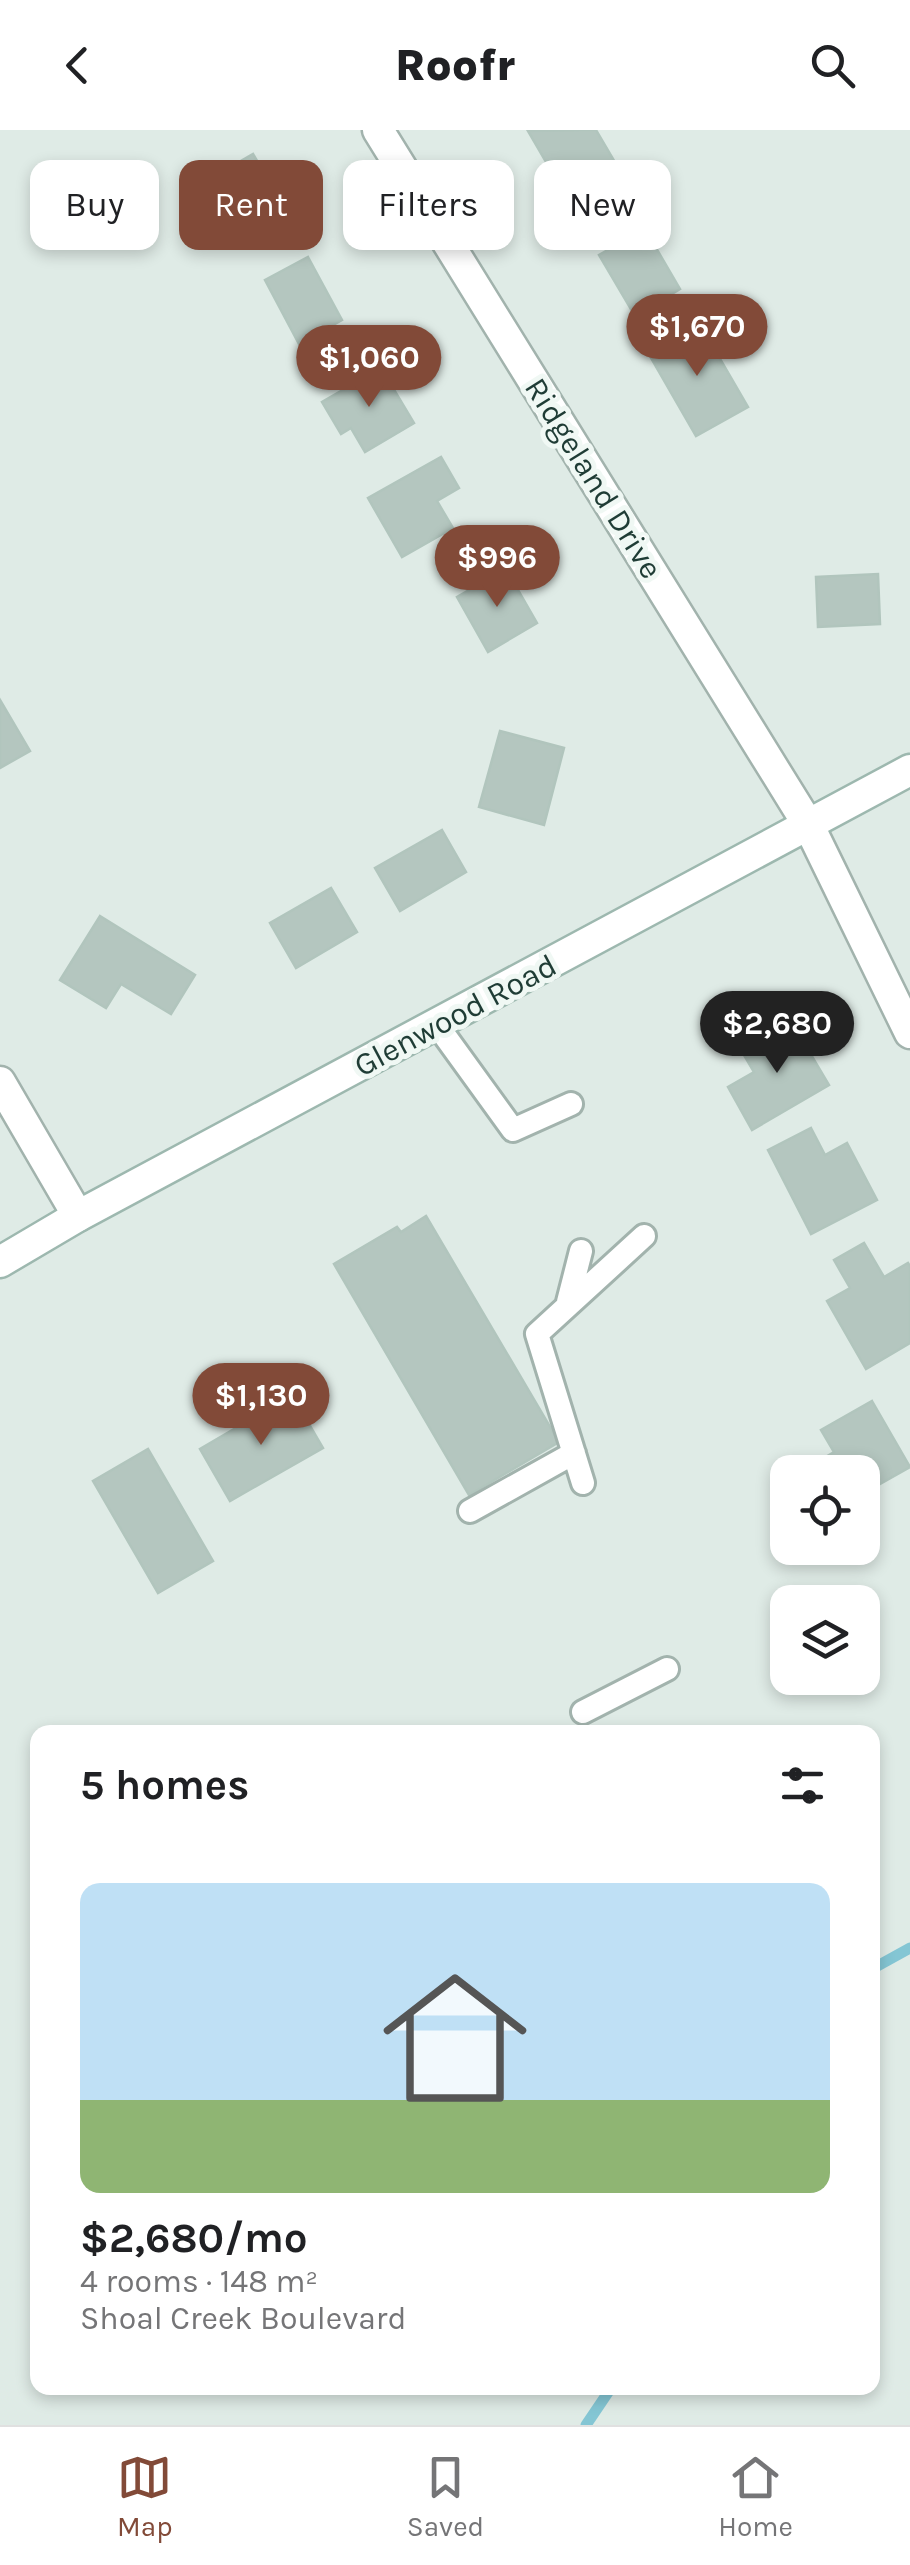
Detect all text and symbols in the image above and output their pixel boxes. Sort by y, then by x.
icon: back [50,38,105,93]
icon: search [805,38,860,93]
text: Roofr [395,39,515,91]
chip: Buy [30,160,159,250]
chip: Rent [179,160,323,250]
chip: Filters [343,160,514,250]
chip: New [534,160,671,250]
pin: $1,670 [616,294,778,379]
text: $1,670 [648,308,746,345]
pin: $1,060 [288,325,450,410]
text: $1,060 [318,339,420,376]
street label: Ridgeland Drive [517,371,670,586]
pin: $996 [438,525,556,610]
text: $996 [457,539,537,576]
street label: Glenwood Road [348,947,563,1084]
pin: $2,680 [696,991,858,1076]
text: $2,680 [722,1005,832,1042]
pin: $1,130 [180,1363,342,1448]
text: $1,130 [214,1377,308,1414]
map controls [770,1455,880,1695]
button: locate [770,1455,880,1565]
button: layers [770,1585,880,1695]
icon: filters [775,1758,830,1813]
text: 5 homes [80,1760,249,1810]
icon: home [365,1948,545,2128]
text: $2,680/mo [80,2213,308,2263]
text: 4 rooms · 148 m² [80,2263,318,2300]
text: Shoal Creek Boulevard [80,2300,406,2337]
tab: Map [117,2450,173,2543]
tab: Saved [407,2450,484,2543]
tab: Home [718,2450,793,2543]

